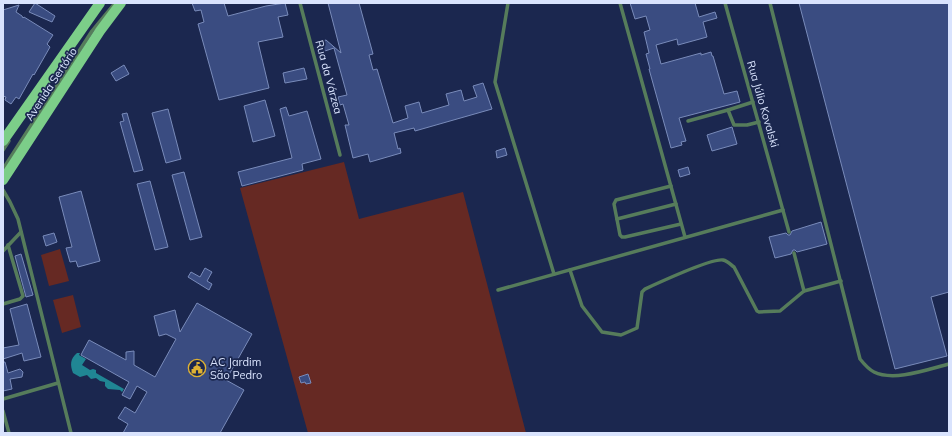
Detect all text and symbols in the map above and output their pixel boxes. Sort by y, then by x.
street label: Rua da Várzea [312,38,346,116]
street label: Avenida Sertório [22,45,80,123]
street label: Rua Júlio Kovalski [744,59,782,149]
place label: AC Jardim São Pedro [210,355,262,382]
public building icon: AC Jardim São Pedro [187,358,207,378]

